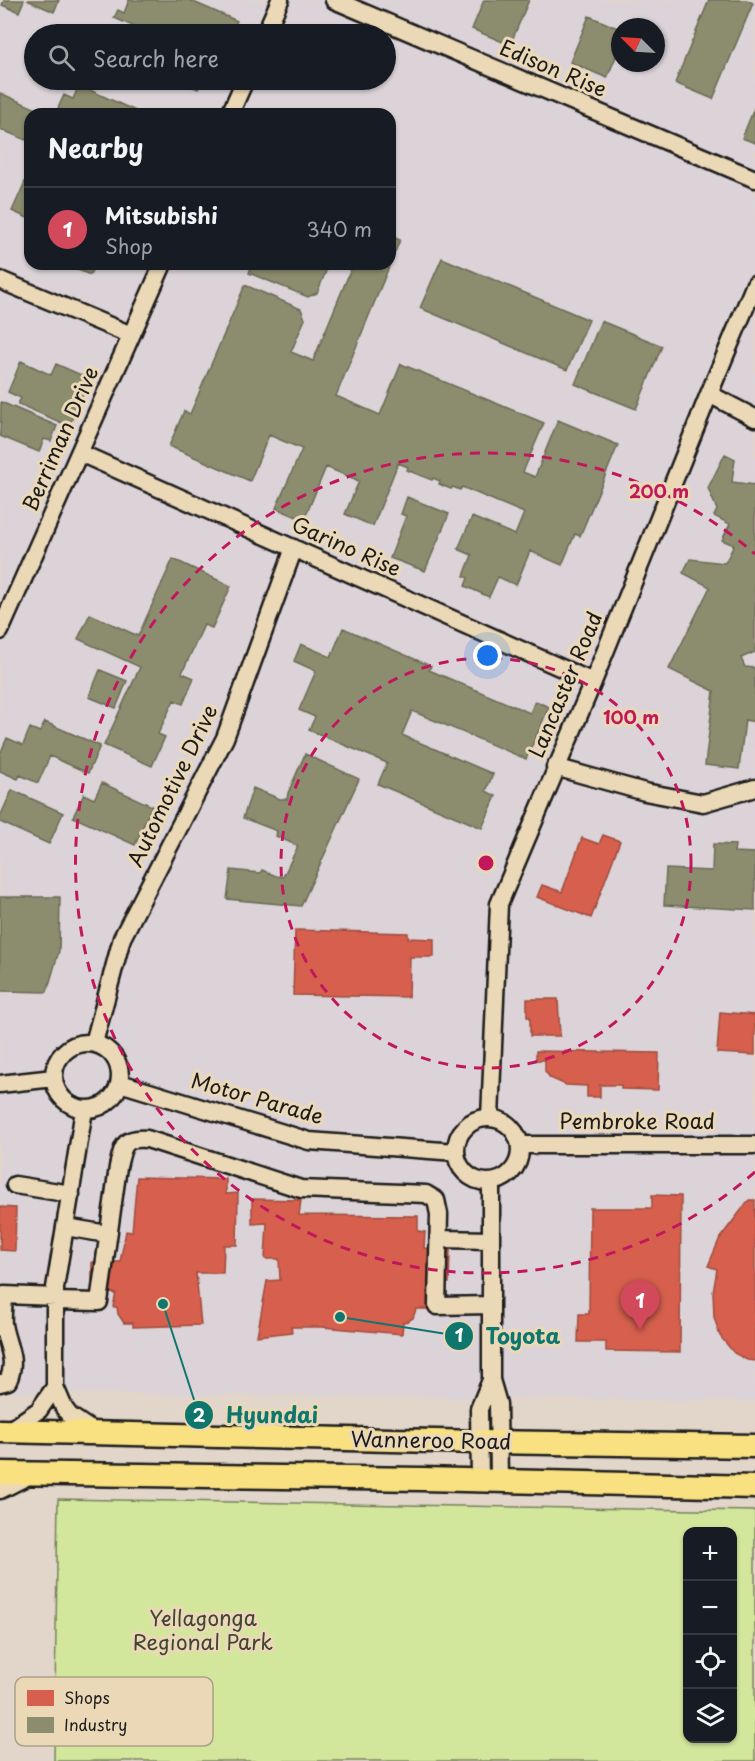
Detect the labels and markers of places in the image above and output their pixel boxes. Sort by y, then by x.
centre of rings [476,853,496,873]
pin: 1 [620,1280,660,1330]
callout: Toyota [444,1316,573,1356]
callout: Hyundai [184,1395,330,1435]

